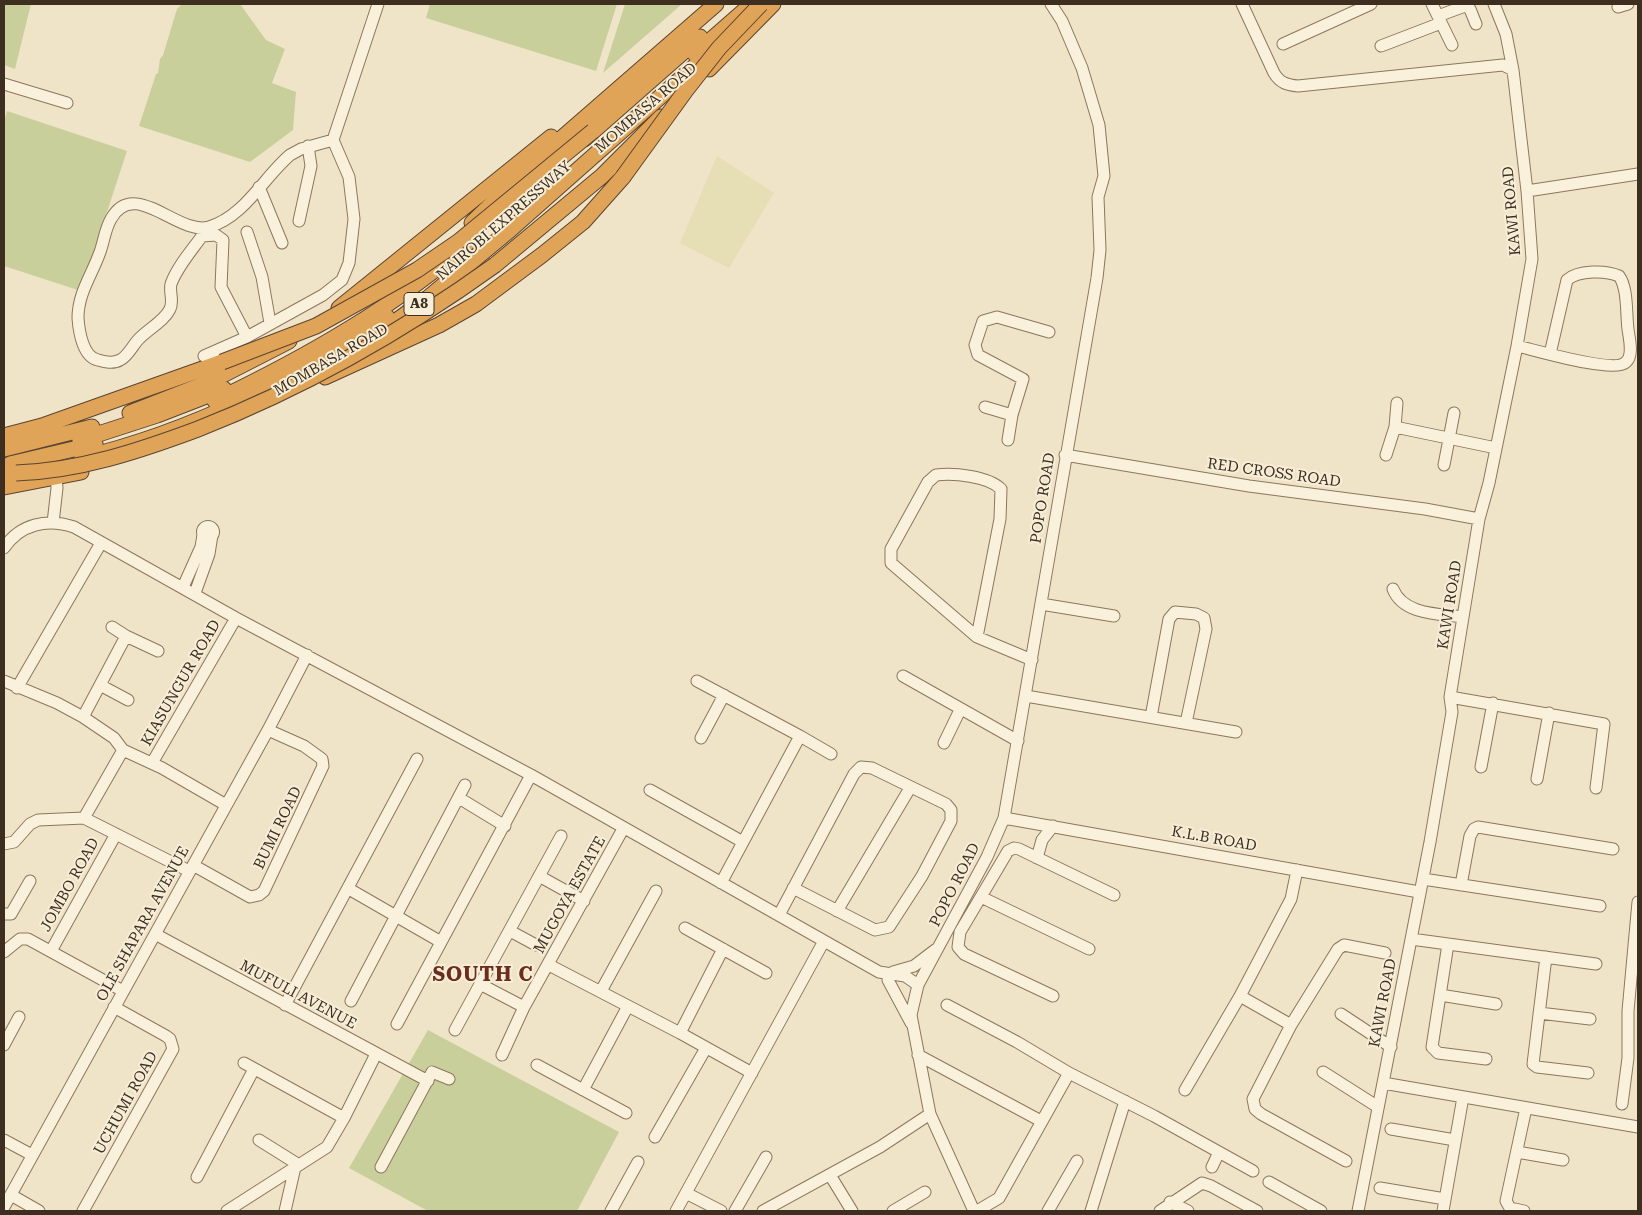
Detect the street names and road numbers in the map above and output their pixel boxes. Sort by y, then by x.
street label: MOMBASA ROAD [592,59,700,157]
street label: NAIROBI EXPRESSWAY [433,158,575,284]
street label: KAWI ROAD [1499,165,1525,257]
road number: A8 [404,292,434,316]
street label: MOMBASA ROAD [271,320,391,400]
street label: POPO ROAD [1027,451,1059,545]
street label: RED CROSS ROAD [1206,455,1342,491]
street label: KAWI ROAD [1434,559,1466,651]
street label: KIASUNGUR ROAD [138,617,224,749]
street label: BUMI ROAD [250,784,306,872]
street label: K.L.B ROAD [1170,823,1258,855]
street label: MUGOYA ESTATE [530,833,610,957]
street label: JOMBO ROAD [37,835,103,935]
street label: POPO ROAD [926,840,984,930]
street label: OLE SHAPARA AVENUE [93,843,193,1005]
street label: MUFULI AVENUE [237,957,359,1033]
street label: KAWI ROAD [1366,957,1400,1049]
street label: UCHUMI ROAD [90,1048,162,1158]

